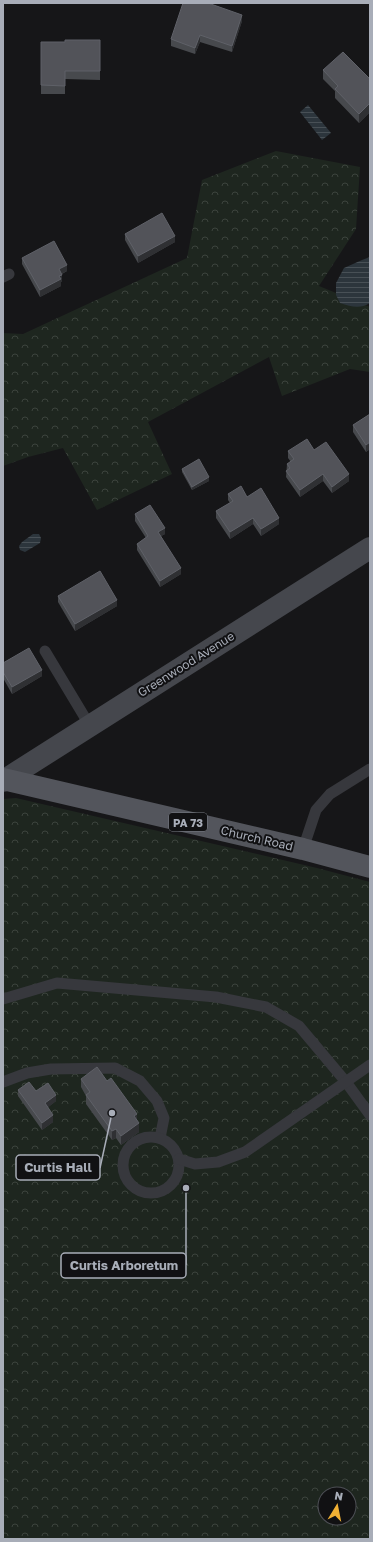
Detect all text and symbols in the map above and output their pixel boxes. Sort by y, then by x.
street label: Greenwood Avenue [135,628,237,700]
road number: PA 73 [169,813,207,831]
street label: Church Road [219,822,295,854]
callout: Curtis Hall [16,1155,100,1180]
text: Curtis Hall [24,1159,93,1175]
callout: Curtis Arboretum [61,1253,186,1278]
text: Curtis Arboretum [70,1257,178,1273]
north arrow [317,1486,357,1526]
text: N [334,1489,344,1503]

